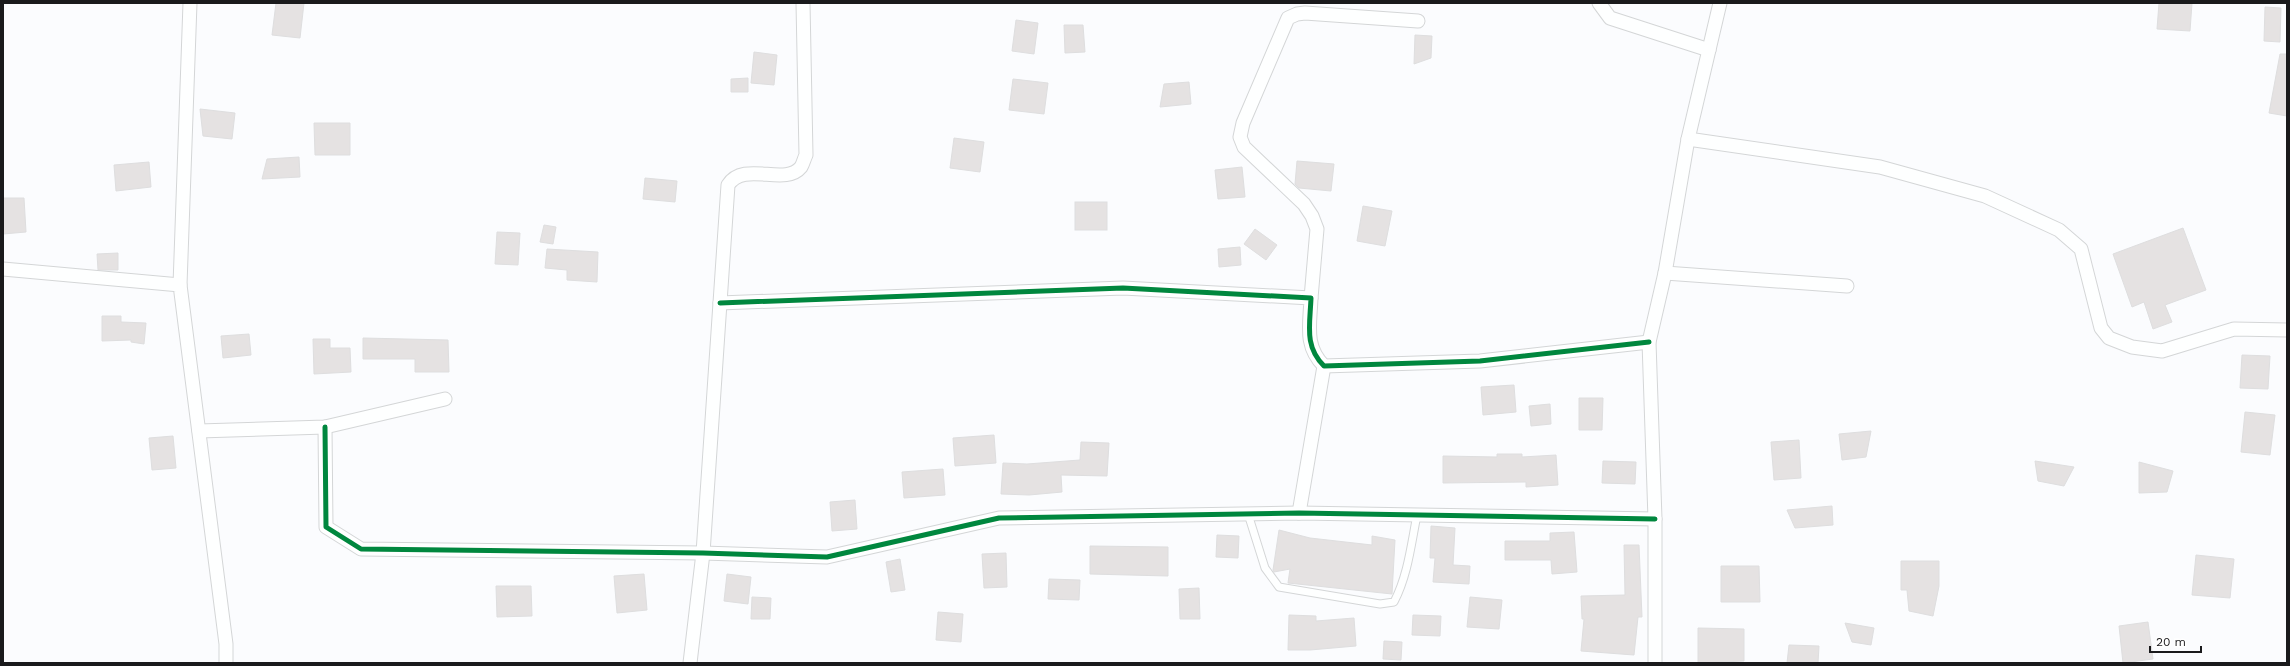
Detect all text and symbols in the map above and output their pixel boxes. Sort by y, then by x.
scale bar [2150,628,2201,654]
text: 20 m [2156,635,2186,649]

